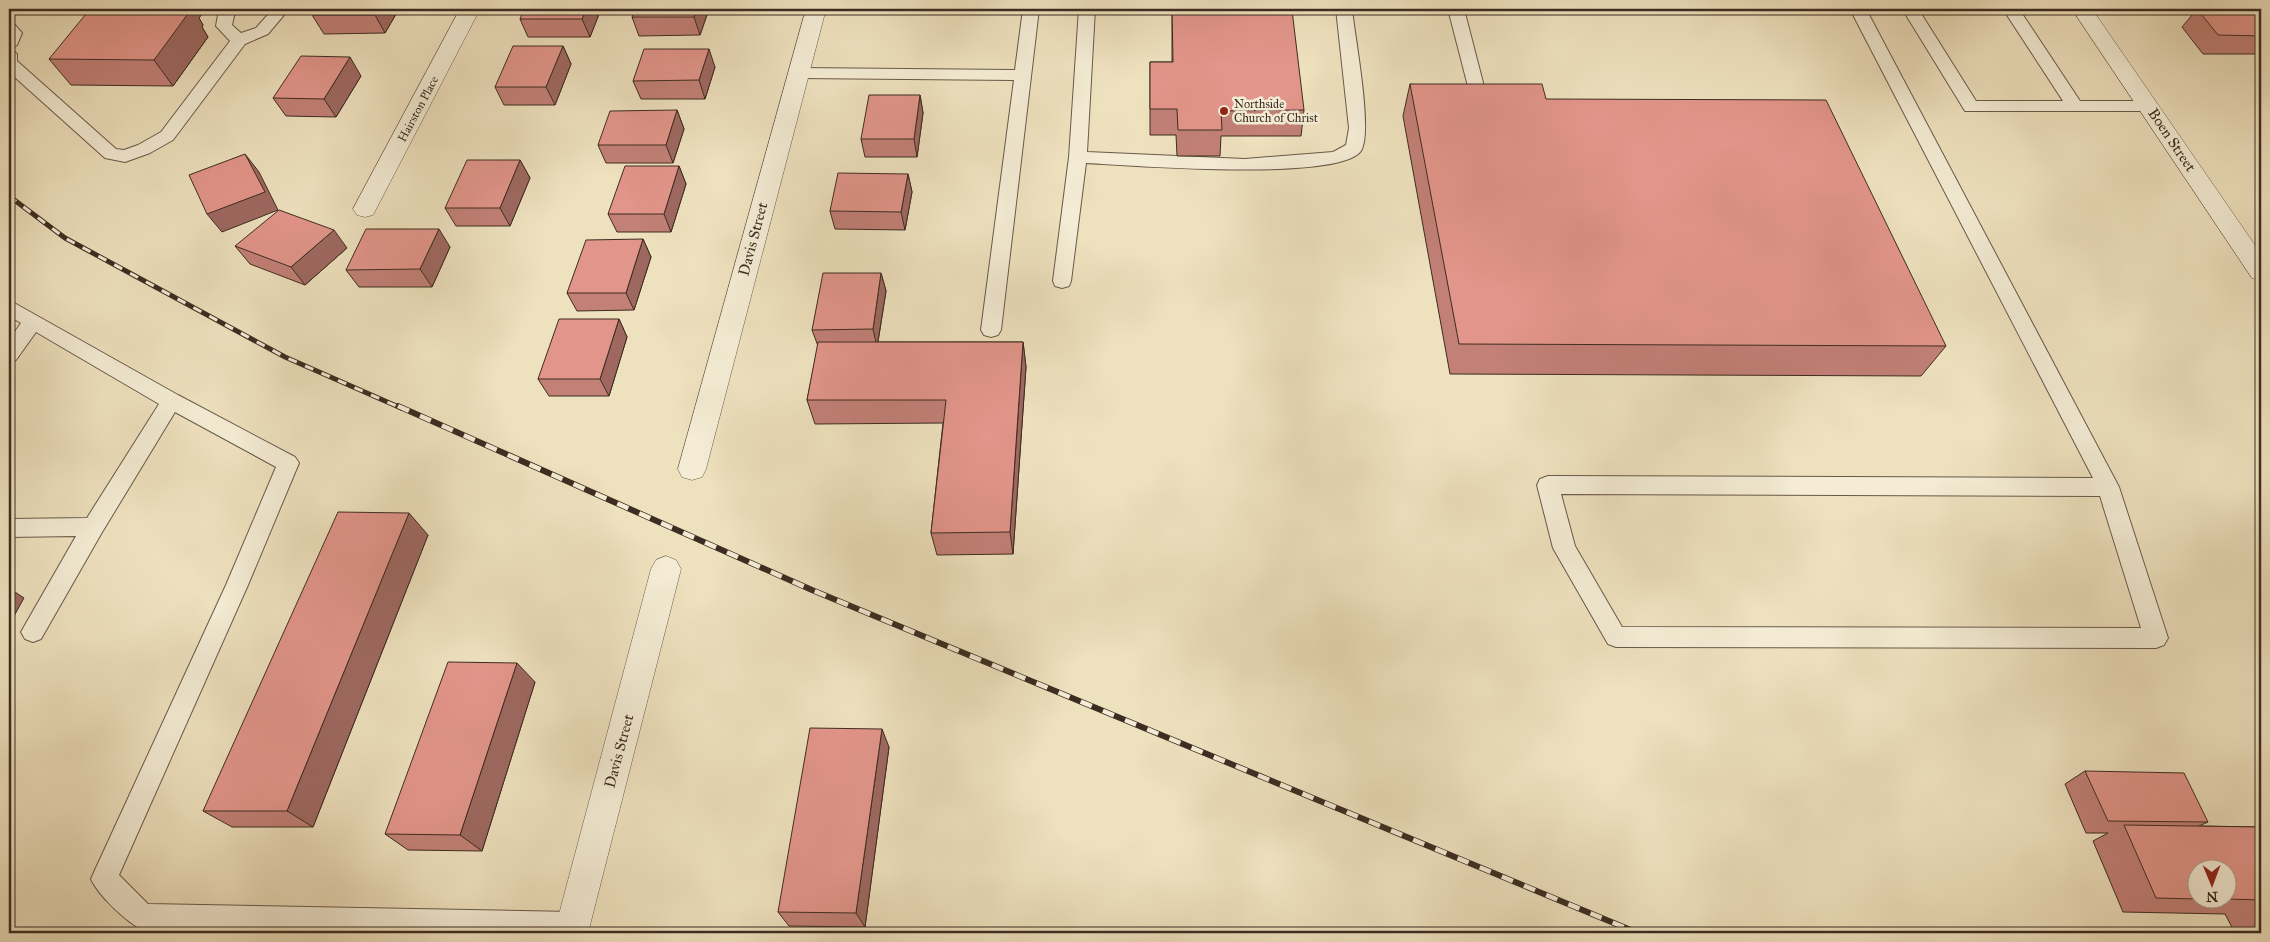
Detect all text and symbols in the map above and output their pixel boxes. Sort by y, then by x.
street label: Hairston Place [395,74,441,144]
place label: Northside Church of Christ [1234,97,1319,125]
marker: Northside Church of Christ [1218,105,1230,117]
street label: Boen Street [2144,105,2200,176]
street label: Davis Street [735,200,772,278]
street label: Davis Street [601,712,638,790]
north arrow [2188,860,2238,910]
text: N [2206,888,2218,905]

